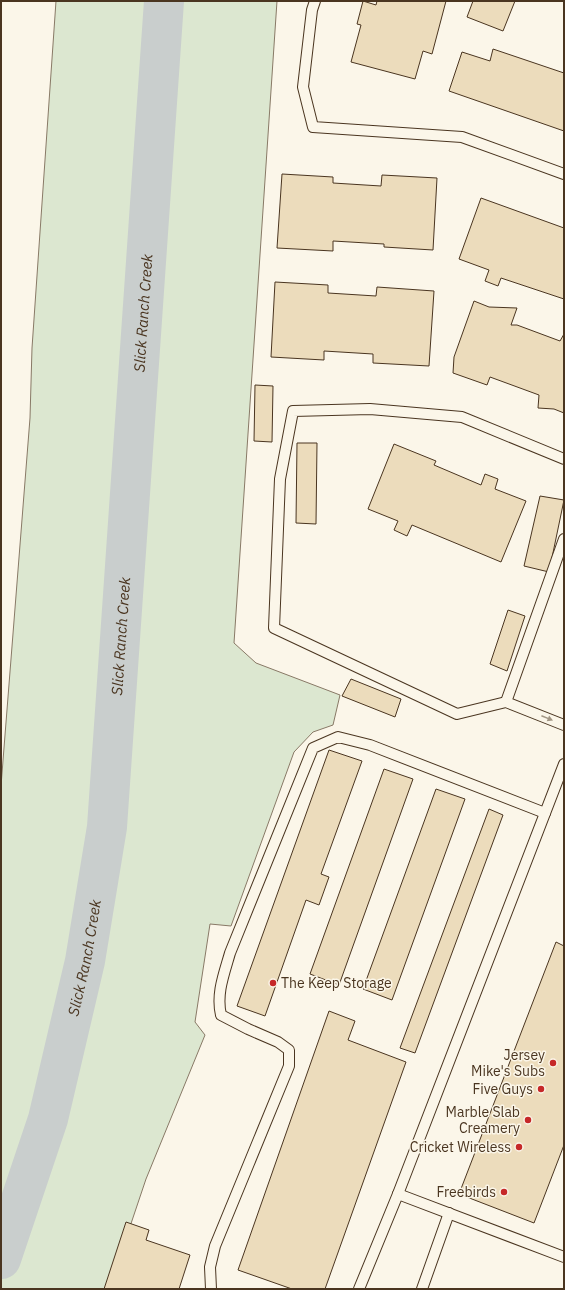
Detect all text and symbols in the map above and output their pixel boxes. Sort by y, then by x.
water label: Slick Ranch Creek [129,253,156,373]
water label: Slick Ranch Creek [107,576,134,696]
one-way arrow [541,716,553,722]
water label: Slick Ranch Creek [63,898,104,1018]
place label: The Keep Storage [281,974,392,992]
marker: The Keep Storage [268,978,278,988]
place label: Jersey Mike's Subs [471,1046,545,1080]
marker: Jersey Mike's Subs [548,1058,558,1068]
place label: Five Guys [472,1080,533,1098]
marker: Five Guys [536,1084,546,1094]
place label: Marble Slab Creamery [446,1103,520,1137]
marker: Marble Slab Creamery [523,1115,533,1125]
place label: Cricket Wireless [410,1138,511,1156]
marker: Cricket Wireless [514,1142,524,1152]
place label: Freebirds [436,1183,496,1201]
marker: Freebirds [499,1187,509,1197]

